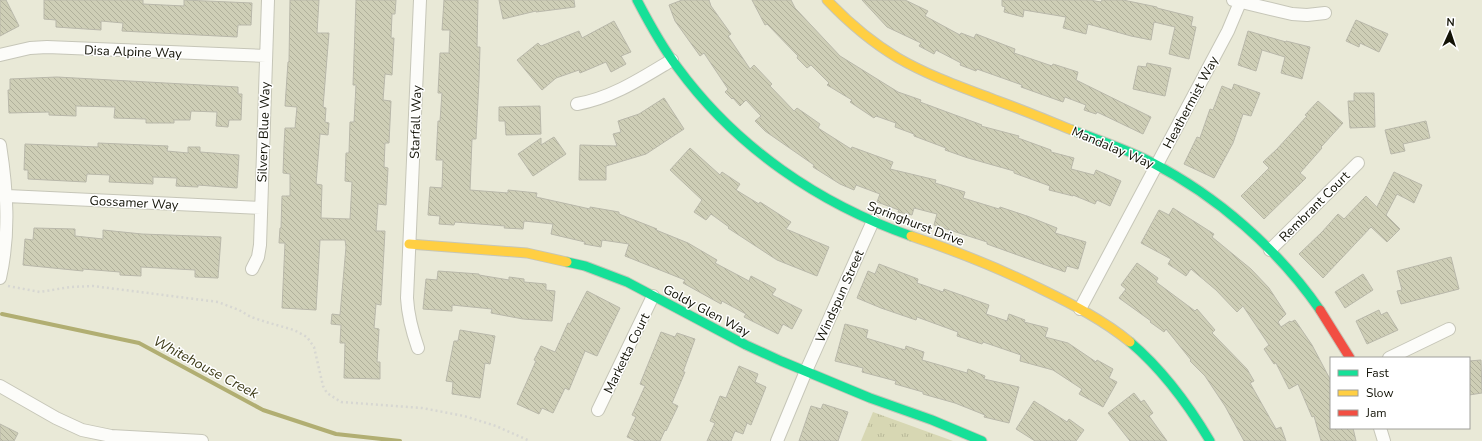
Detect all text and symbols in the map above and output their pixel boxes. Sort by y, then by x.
north arrow [1430,12,1470,52]
text: N [1446,15,1455,30]
street label: Disa Alpine Way [84,41,182,63]
street label: Heathermist Way [1159,53,1223,152]
street label: Silvery Blue Way [253,81,275,183]
street label: Starfall Way [406,85,426,159]
street label: Mandalay Way [1069,123,1157,173]
street label: Rembrant Court [1275,167,1354,246]
street label: Gossamer Way [89,192,179,214]
street label: Springhurst Drive [865,197,967,251]
street label: Windspun Street [811,247,869,346]
street label: Goldy Glen Way [660,280,753,342]
street label: Marketta Court [600,310,654,397]
water label: Whitehouse Creek [150,332,263,404]
legend [1330,357,1470,429]
text: Fast [1366,365,1389,381]
text: Slow [1366,385,1394,401]
text: Jam [1365,405,1387,421]

